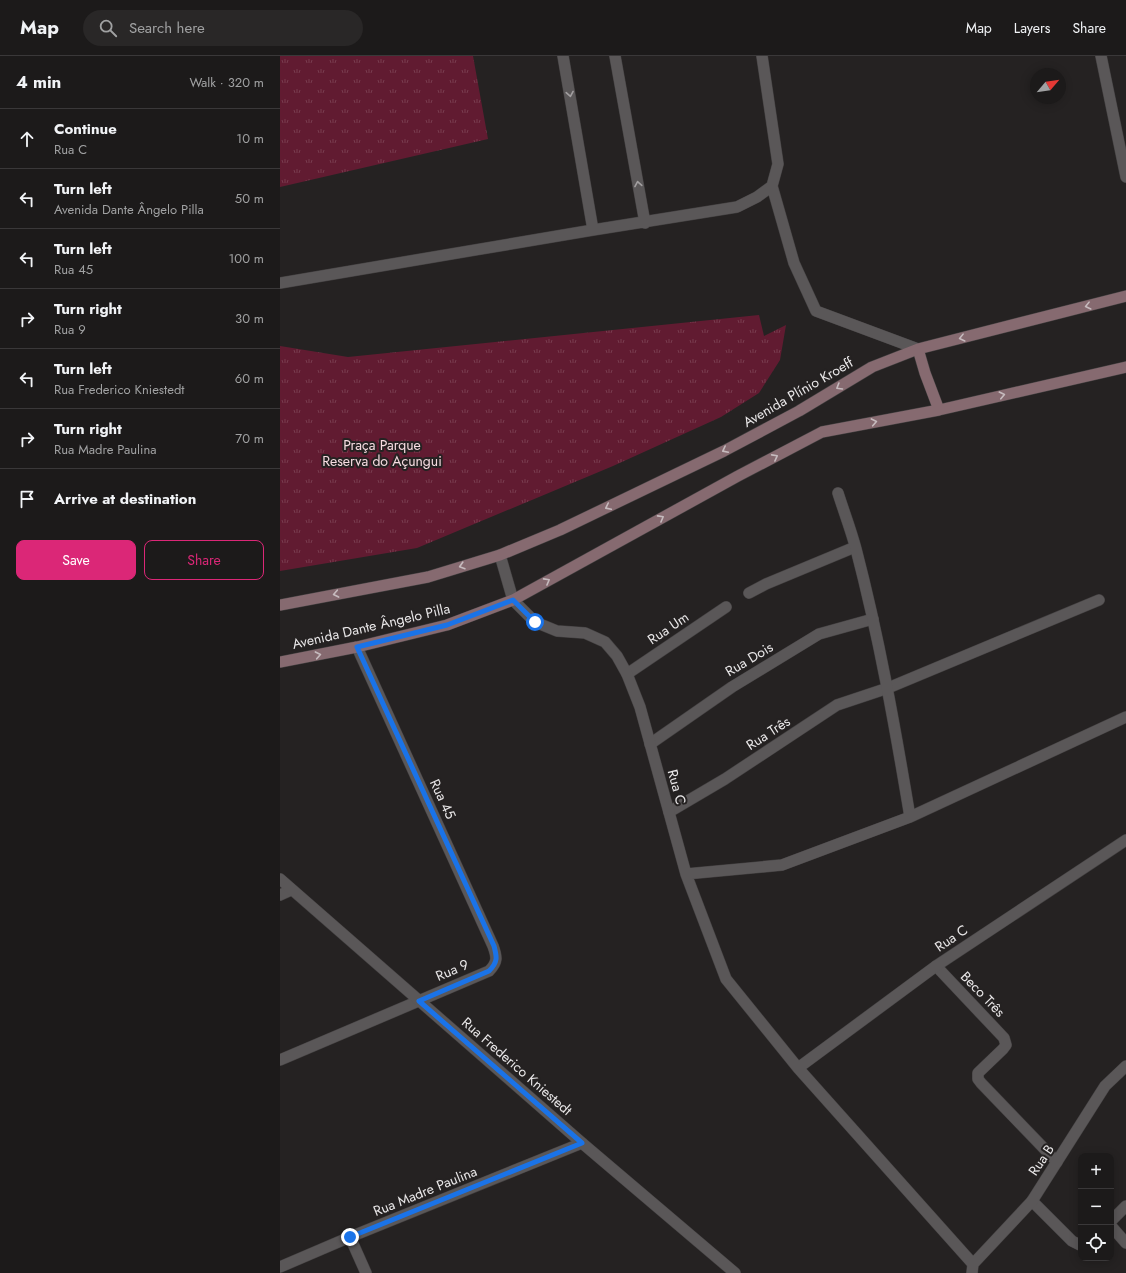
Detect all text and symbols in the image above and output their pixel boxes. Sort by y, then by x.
search box [83,10,363,46]
text: Map [20,14,59,41]
icon: search [97,17,119,39]
text: Search here [129,17,205,39]
text: Map [966,18,992,38]
text: Layers [1014,18,1050,38]
text: Share [1072,18,1106,38]
north arrow [1030,68,1066,104]
text: 4 min [16,70,61,94]
text: Walk · 320 m [189,73,264,92]
one-way arrow [565,91,574,98]
text: Continue [54,118,117,140]
icon: ahead [16,128,38,150]
text: 10 m [236,129,264,148]
text: Rua C [54,140,87,159]
text: Turn left [54,178,112,200]
one-way arrow [635,181,643,187]
icon: left [16,188,38,210]
text: 50 m [235,189,264,208]
text: Avenida Dante Ângelo Pilla [54,200,204,219]
text: Turn left [54,238,112,260]
icon: left [16,248,38,270]
text: 100 m [229,249,264,268]
text: Rua 45 [54,260,93,279]
text: Turn right [54,298,122,320]
one-way arrow [1085,301,1091,309]
icon: right [16,308,38,330]
text: 30 m [235,309,264,328]
text: Rua 9 [54,320,86,339]
one-way arrow [959,333,965,341]
street label: Avenida Plínio Kroeff [739,352,858,432]
text: Turn left [54,358,112,380]
icon: left [16,368,38,390]
text: 60 m [235,369,264,388]
text: Rua Frederico Kniestedt [54,380,184,399]
one-way arrow [836,383,843,390]
one-way arrow [999,392,1005,400]
text: Turn right [54,418,122,440]
one-way arrow [871,418,878,427]
icon: right [16,428,38,450]
text: 70 m [235,429,264,448]
park label: Praça Parque Reserva do Açungui [322,435,442,471]
text: Rua Madre Paulina [54,440,157,459]
one-way arrow [722,445,729,453]
one-way arrow [771,454,778,461]
icon: arrive [16,488,38,510]
text: Arrive at destination [54,488,196,510]
one-way arrow [605,502,612,510]
one-way arrow [657,516,664,523]
button: Save [16,540,136,580]
button: Share [144,540,264,580]
one-way arrow [459,561,466,570]
one-way arrow [543,578,550,586]
one-way arrow [332,590,339,598]
street label: Avenida Dante Ângelo Pilla [290,598,452,654]
street label: Rua Um [643,607,693,649]
route start [526,613,544,631]
street label: Rua Dois [721,637,777,681]
one-way arrow [315,651,321,659]
street label: Rua Três [742,711,794,755]
street label: Rua C [663,767,691,807]
street label: Rua 45 [425,776,461,822]
street label: Rua C [931,920,971,956]
street label: Rua 9 [432,954,472,986]
street label: Beco Três [956,967,1010,1021]
street label: Rua Frederico Kniestedt [457,1012,577,1120]
street label: Rua B [1023,1140,1059,1180]
map controls [1078,1153,1114,1261]
button: + [1078,1153,1114,1189]
street label: Rua Madre Paulina [370,1161,480,1221]
button: − [1078,1189,1114,1225]
button: locate [1078,1225,1114,1261]
route end [341,1228,359,1246]

